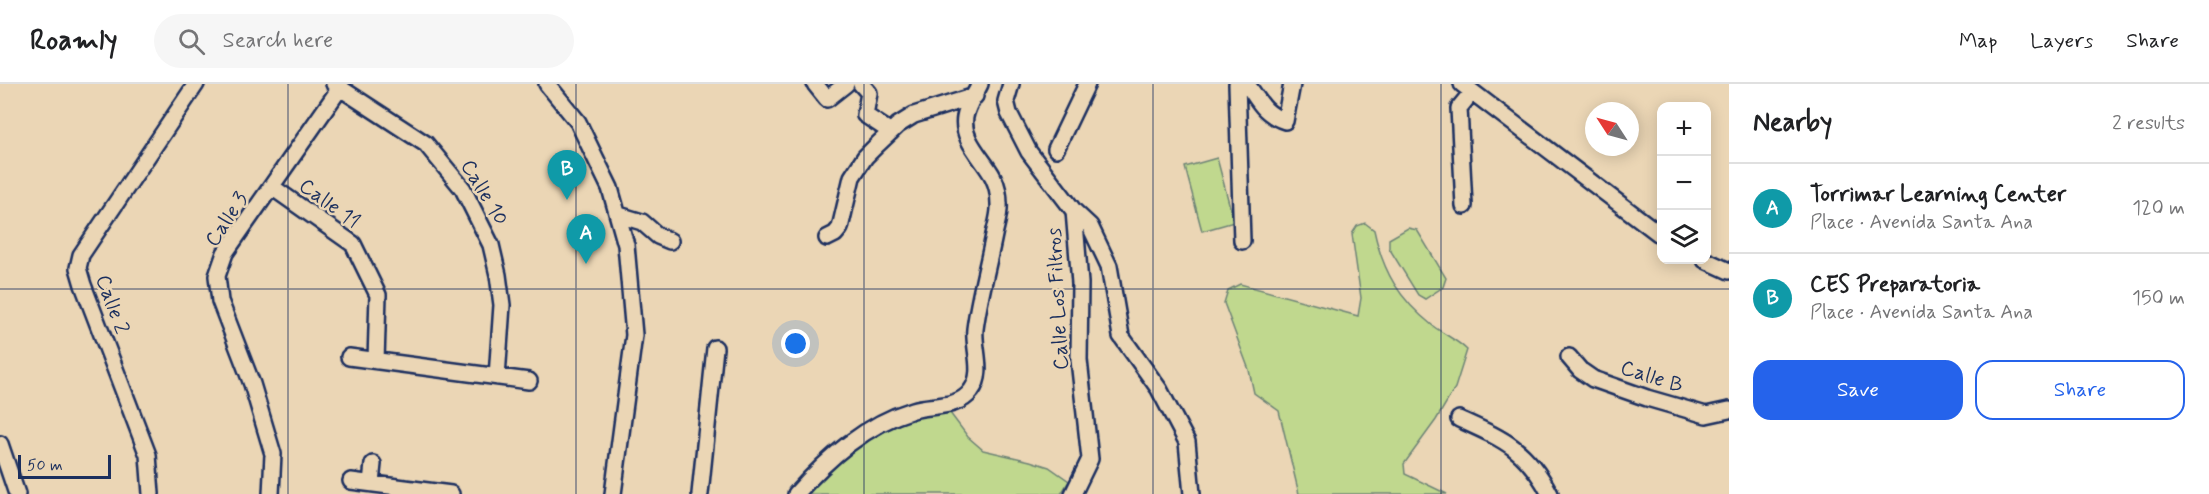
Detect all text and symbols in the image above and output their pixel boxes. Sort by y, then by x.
search box [154,14,574,68]
text: Roamly [30,23,118,60]
icon: search [175,25,208,58]
text: Search here [223,27,333,55]
text: Map [1959,27,1997,55]
text: Layers [2030,27,2093,55]
text: Share [2126,27,2179,55]
north arrow [1585,102,1639,156]
map controls [1657,102,1711,264]
button: + [1657,102,1711,156]
text: Nearby [1753,106,1832,140]
text: 2 results [2112,110,2185,137]
pin: B [548,150,586,200]
street label: Calle 10 [454,154,515,231]
button: − [1657,156,1711,210]
street label: Calle 11 [293,172,366,235]
text: Torrimar Learning Center [1810,181,2066,209]
street label: Calle 3 [199,186,255,252]
text: A [1766,195,1779,222]
text: 120 m [2132,195,2185,222]
text: Place · Avenida Santa Ana [1810,209,2033,236]
button: layers [1657,210,1711,264]
pin: A [566,214,606,264]
street label: Calle Los Filtros [1040,227,1076,371]
street label: Calle 2 [88,271,136,338]
text: CES Preparatoria [1810,271,1980,299]
text: B [1766,285,1779,312]
text: 150 m [2132,285,2185,312]
text: Place · Avenida Santa Ana [1810,299,2033,326]
your location [781,329,810,358]
street label: Calle B [1617,354,1687,400]
button: Save [1753,360,1963,420]
button: Share [1975,360,2185,420]
scale bar [18,452,111,480]
text: 50 m [27,455,63,476]

